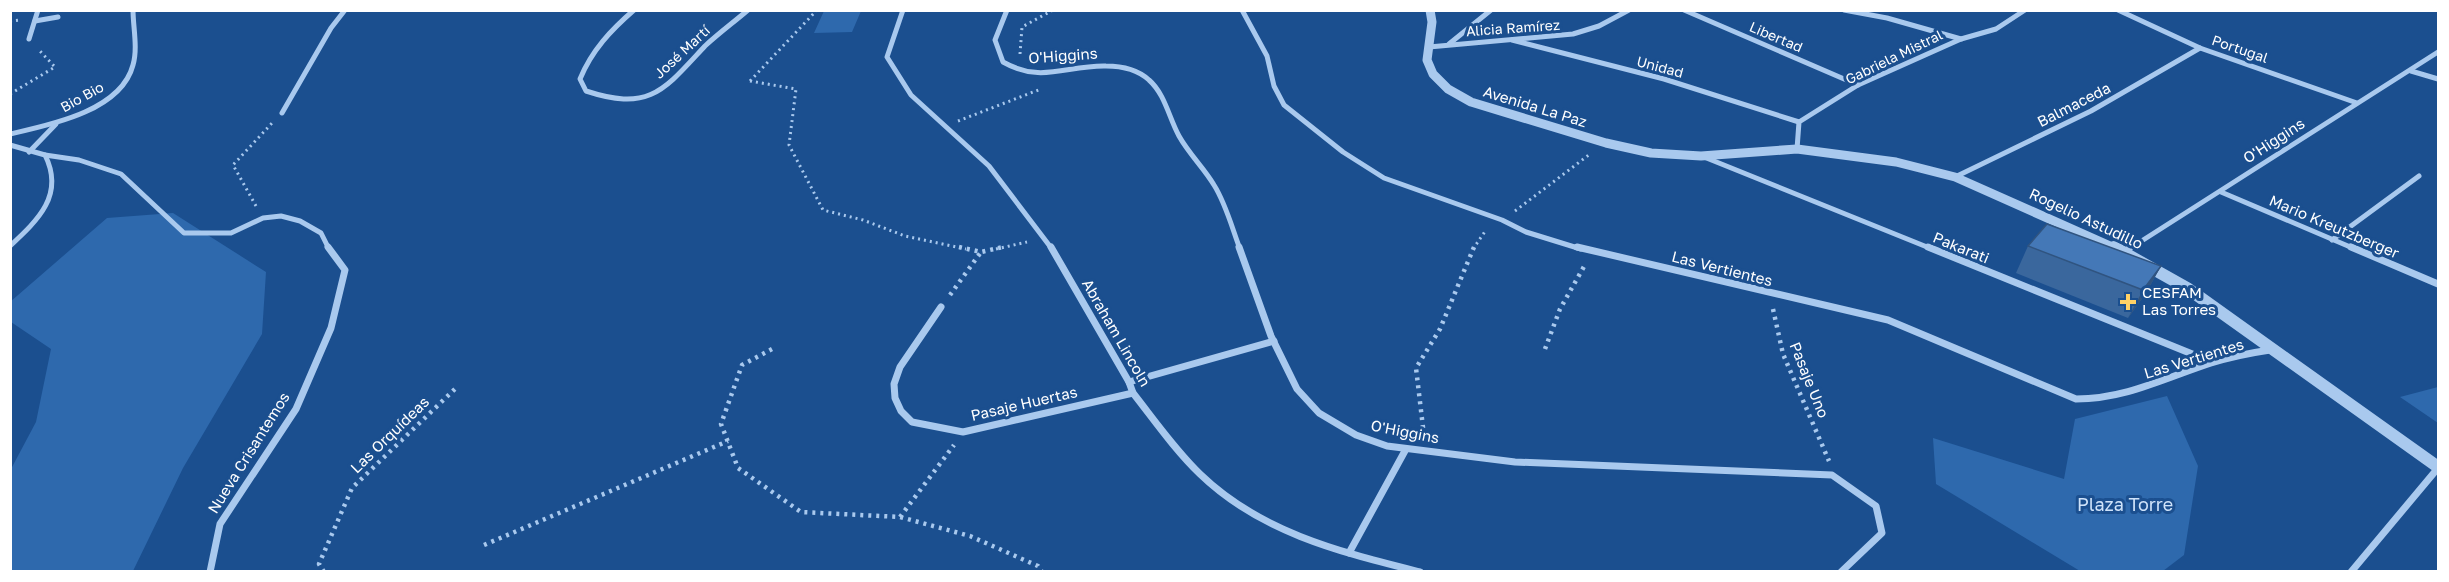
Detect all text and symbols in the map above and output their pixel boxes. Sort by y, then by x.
street label: Alicia Ramírez [1465,16,1561,39]
street label: Libertad [1747,18,1805,55]
street label: José Martí [650,21,714,82]
street label: Gabriela Mistral [1842,26,1945,87]
street label: Portugal [2210,31,2270,66]
street label: O'Higgins [1028,44,1098,66]
street label: Unidad [1635,52,1685,81]
street label: Bio Bio [57,78,106,115]
street label: Balmaceda [2034,78,2113,130]
street label: Avenida La Paz [1481,82,1590,130]
street label: O'Higgins [2239,114,2308,167]
street label: Rogelio Astudillo [2027,184,2146,252]
street label: Mario Kreutzberger [2267,191,2402,262]
street label: Pakarati [1931,228,1992,266]
street label: Las Vertientes [1670,247,1775,289]
street label: Abraham Lincoln [1079,276,1155,389]
place label: CESFAM Las Torres [2142,283,2216,318]
marker: CESFAM Las Torres [2119,293,2137,311]
street label: Las Vertientes [2142,334,2246,382]
street label: Pasaje Uno [1787,339,1833,420]
street label: Pasaje Huertas [969,382,1079,424]
street label: Nueva Crisantemos [204,388,293,516]
street label: Las Orquídeas [346,392,432,476]
street label: O'Higgins [1369,416,1441,446]
park label: Plaza Torre [2077,493,2173,515]

